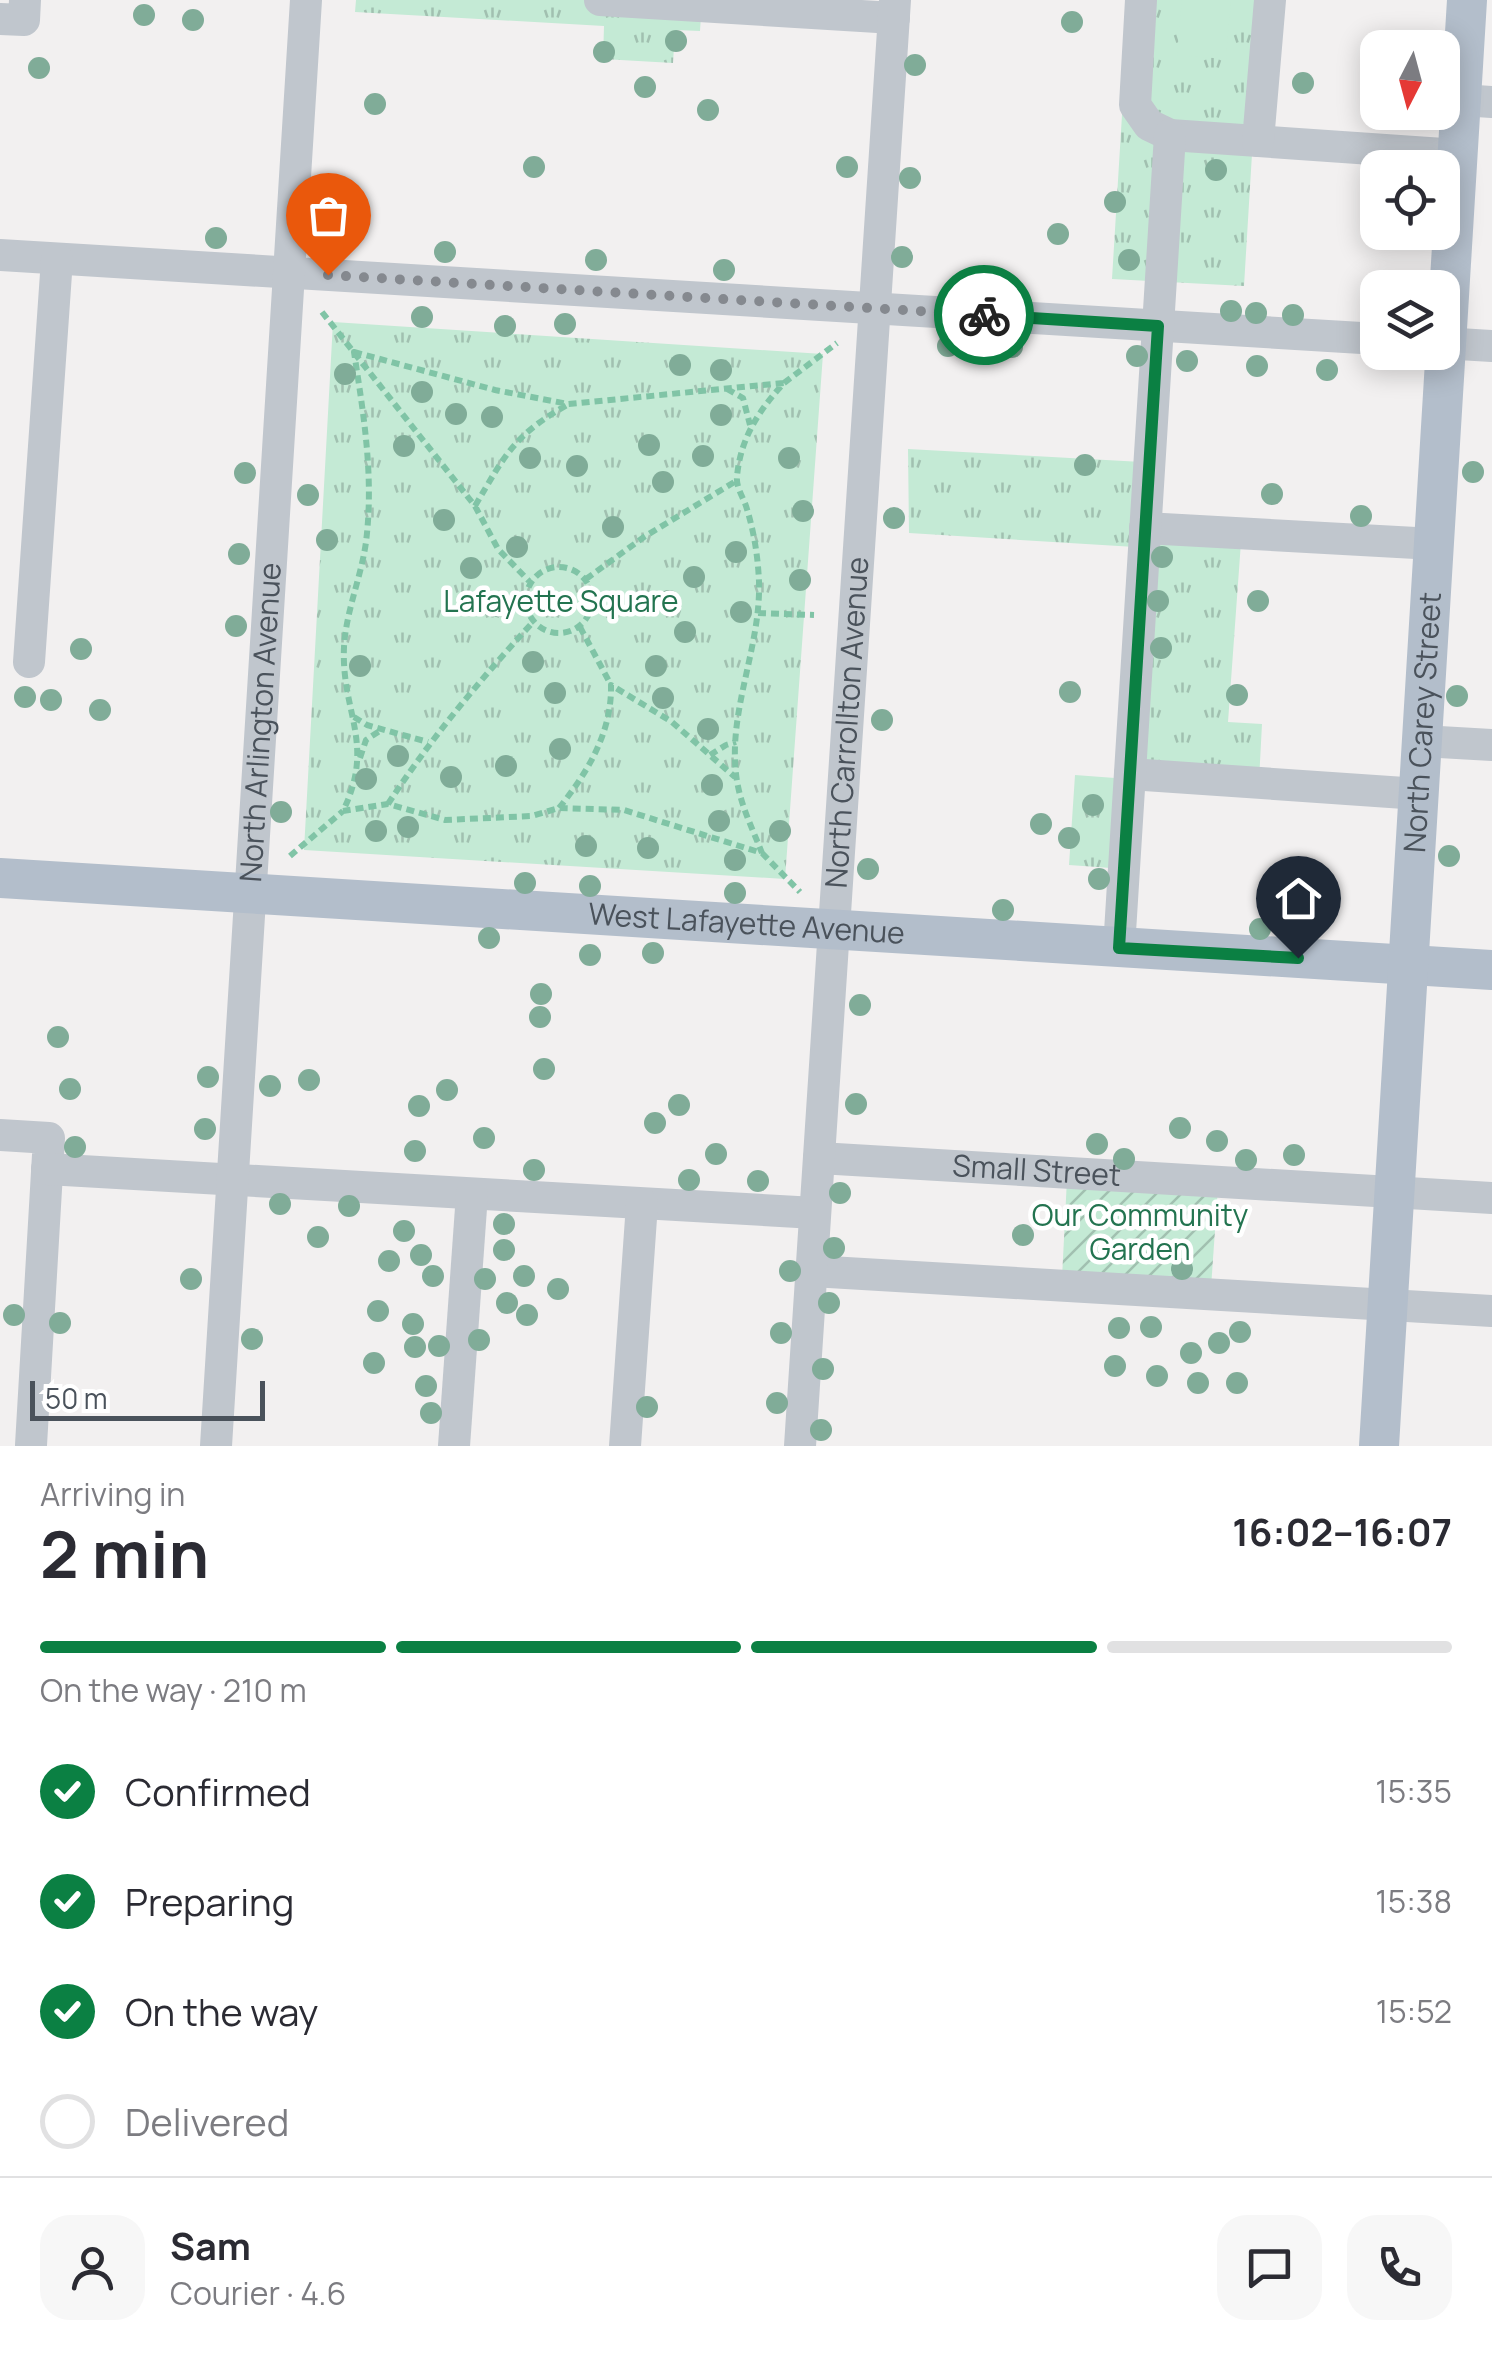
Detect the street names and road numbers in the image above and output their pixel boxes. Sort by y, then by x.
street label: North Carrollton Avenue [815,555,877,889]
street label: North Arlington Avenue [229,561,290,883]
street label: North Carey Street [1393,591,1450,854]
street label: West Lafayette Avenue [587,892,906,953]
street label: Small Street [951,1144,1122,1195]

